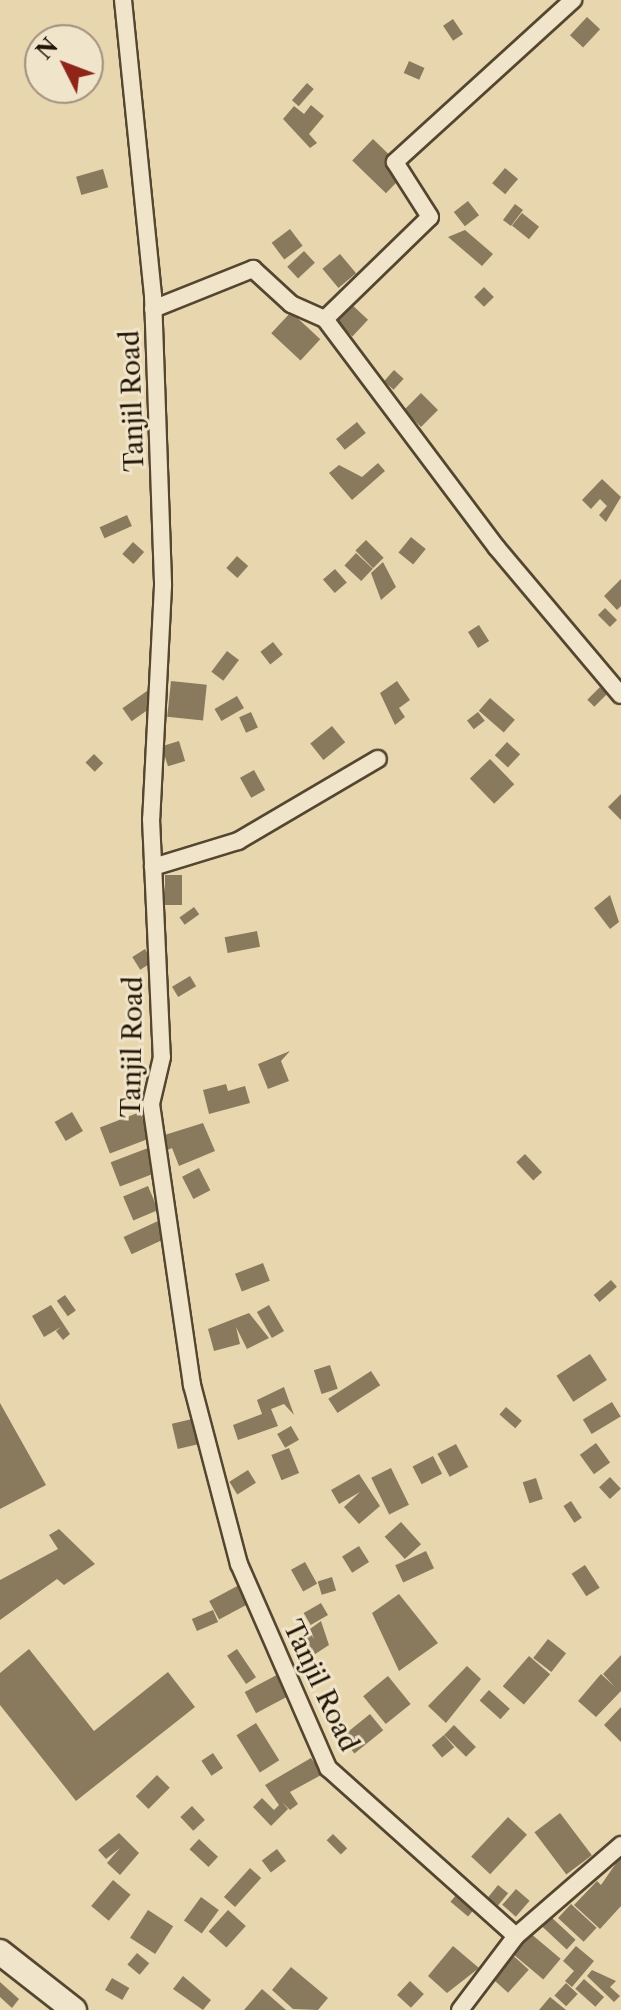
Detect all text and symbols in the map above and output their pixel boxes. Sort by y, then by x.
north arrow [24,24,104,104]
text: N [31,33,64,65]
street label: Tanjil Road [115,330,151,472]
street label: Tanjil Road [116,976,150,1118]
street label: Tanjil Road [276,1615,364,1757]

